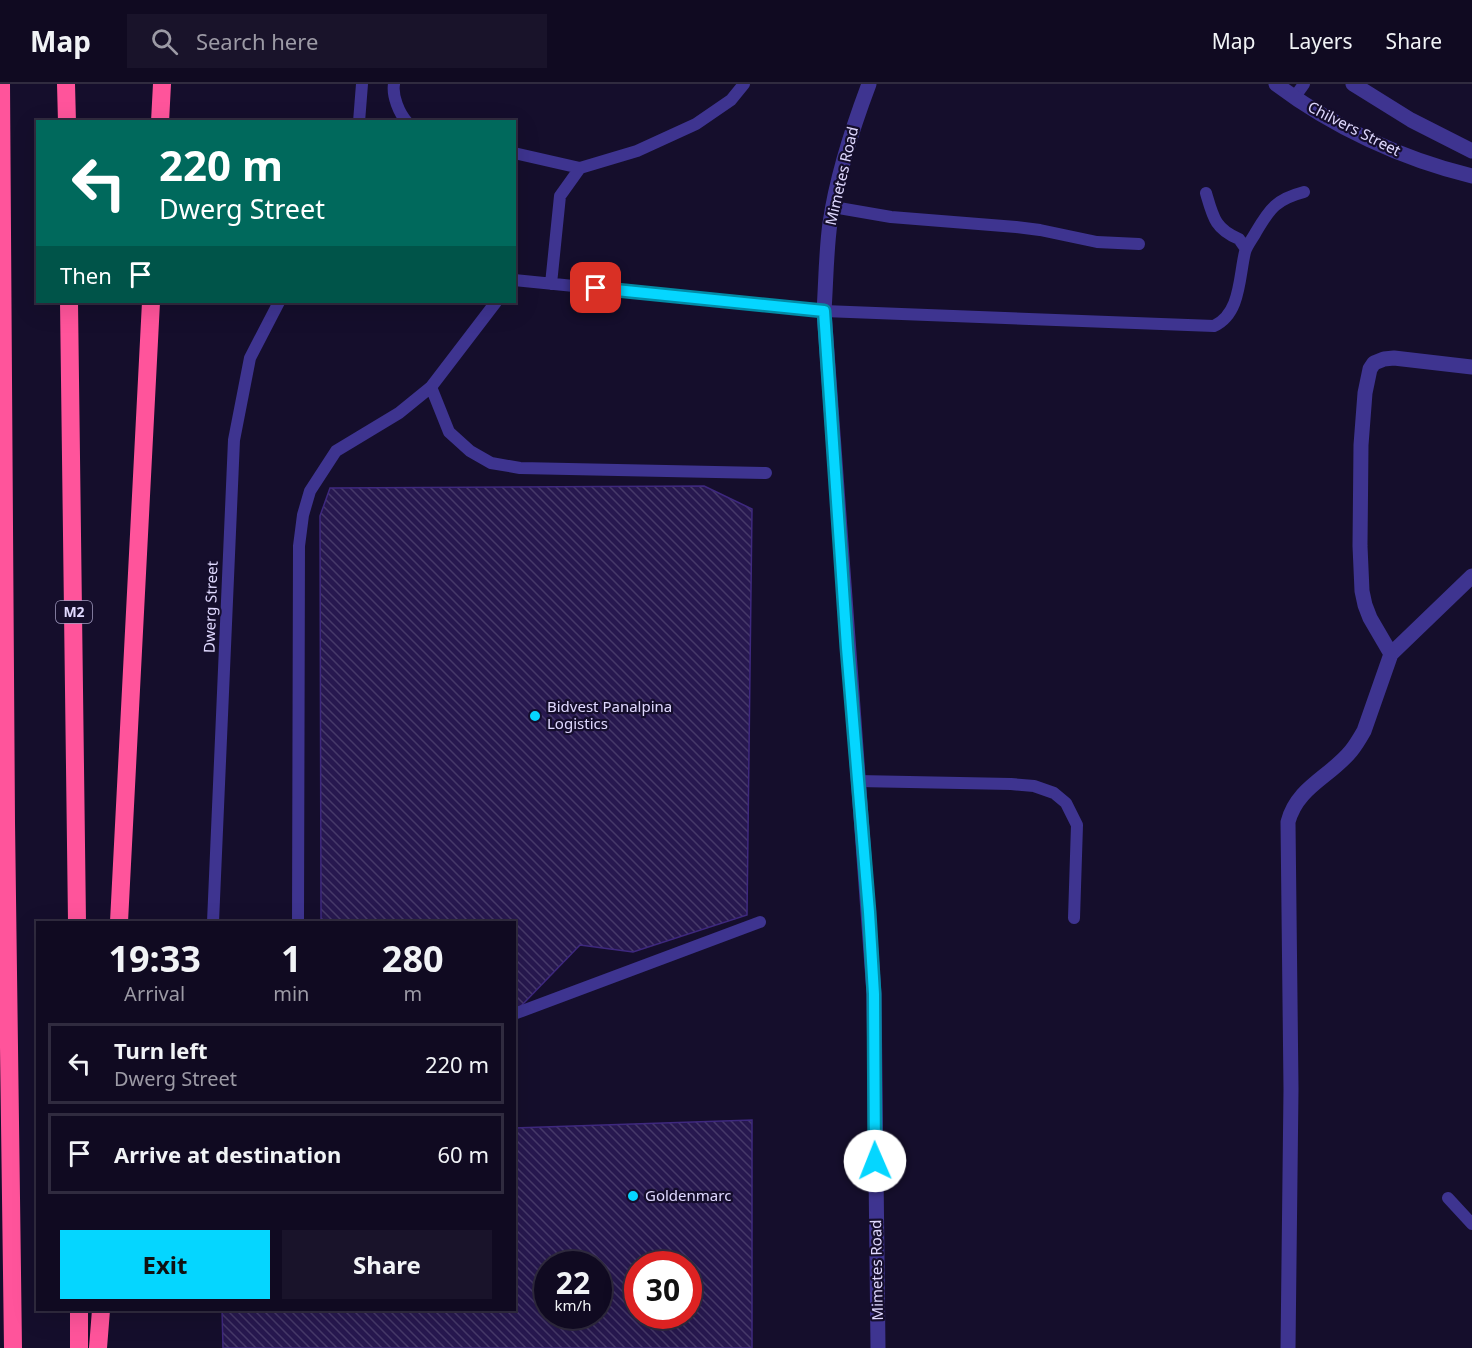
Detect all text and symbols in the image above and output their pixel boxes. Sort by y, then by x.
search box [127,14,547,68]
text: Map [30,22,91,60]
icon: search [148,25,181,58]
text: Search here [196,26,318,56]
text: Map [1212,27,1256,55]
text: Layers [1289,27,1353,55]
text: Share [1386,27,1442,55]
street label: Chilvers Street [1305,96,1405,160]
street label: Mimetes Road [820,124,862,227]
text: 220 m [159,136,283,193]
icon: left [60,144,138,222]
text: Dwerg Street [159,190,325,227]
icon: arrive [124,258,157,291]
text: Then [60,260,112,290]
pin [570,262,621,313]
icon: arrive [579,271,612,304]
street label: Dwerg Street [198,560,222,653]
road number: M2 [56,601,92,623]
place label: Bidvest Panalpina Logistics [547,696,672,733]
marker: Bidvest Panalpina Logistics [528,709,542,723]
text: 19:33 [108,934,201,983]
text: 1 [281,934,302,983]
text: 280 [382,934,444,983]
text: Arrival [124,980,185,1007]
text: min [273,980,309,1007]
text: m [403,980,422,1007]
text: Turn left [114,1035,208,1065]
icon: left [63,1047,96,1080]
text: 220 m [425,1049,489,1079]
text: Dwerg Street [114,1065,237,1092]
position arrow [843,1129,907,1193]
icon: arrive [63,1137,96,1170]
text: Arrive at destination [114,1139,341,1169]
text: 60 m [438,1139,489,1169]
place label: Goldenmarc [645,1185,731,1205]
marker: Goldenmarc [626,1189,640,1203]
street label: Mimetes Road [865,1219,887,1321]
button: Exit [60,1230,270,1299]
button: Share [282,1230,492,1299]
speed limit sign: 30 [624,1251,702,1329]
text: 22 [556,1262,590,1303]
text: km/h [555,1295,591,1315]

